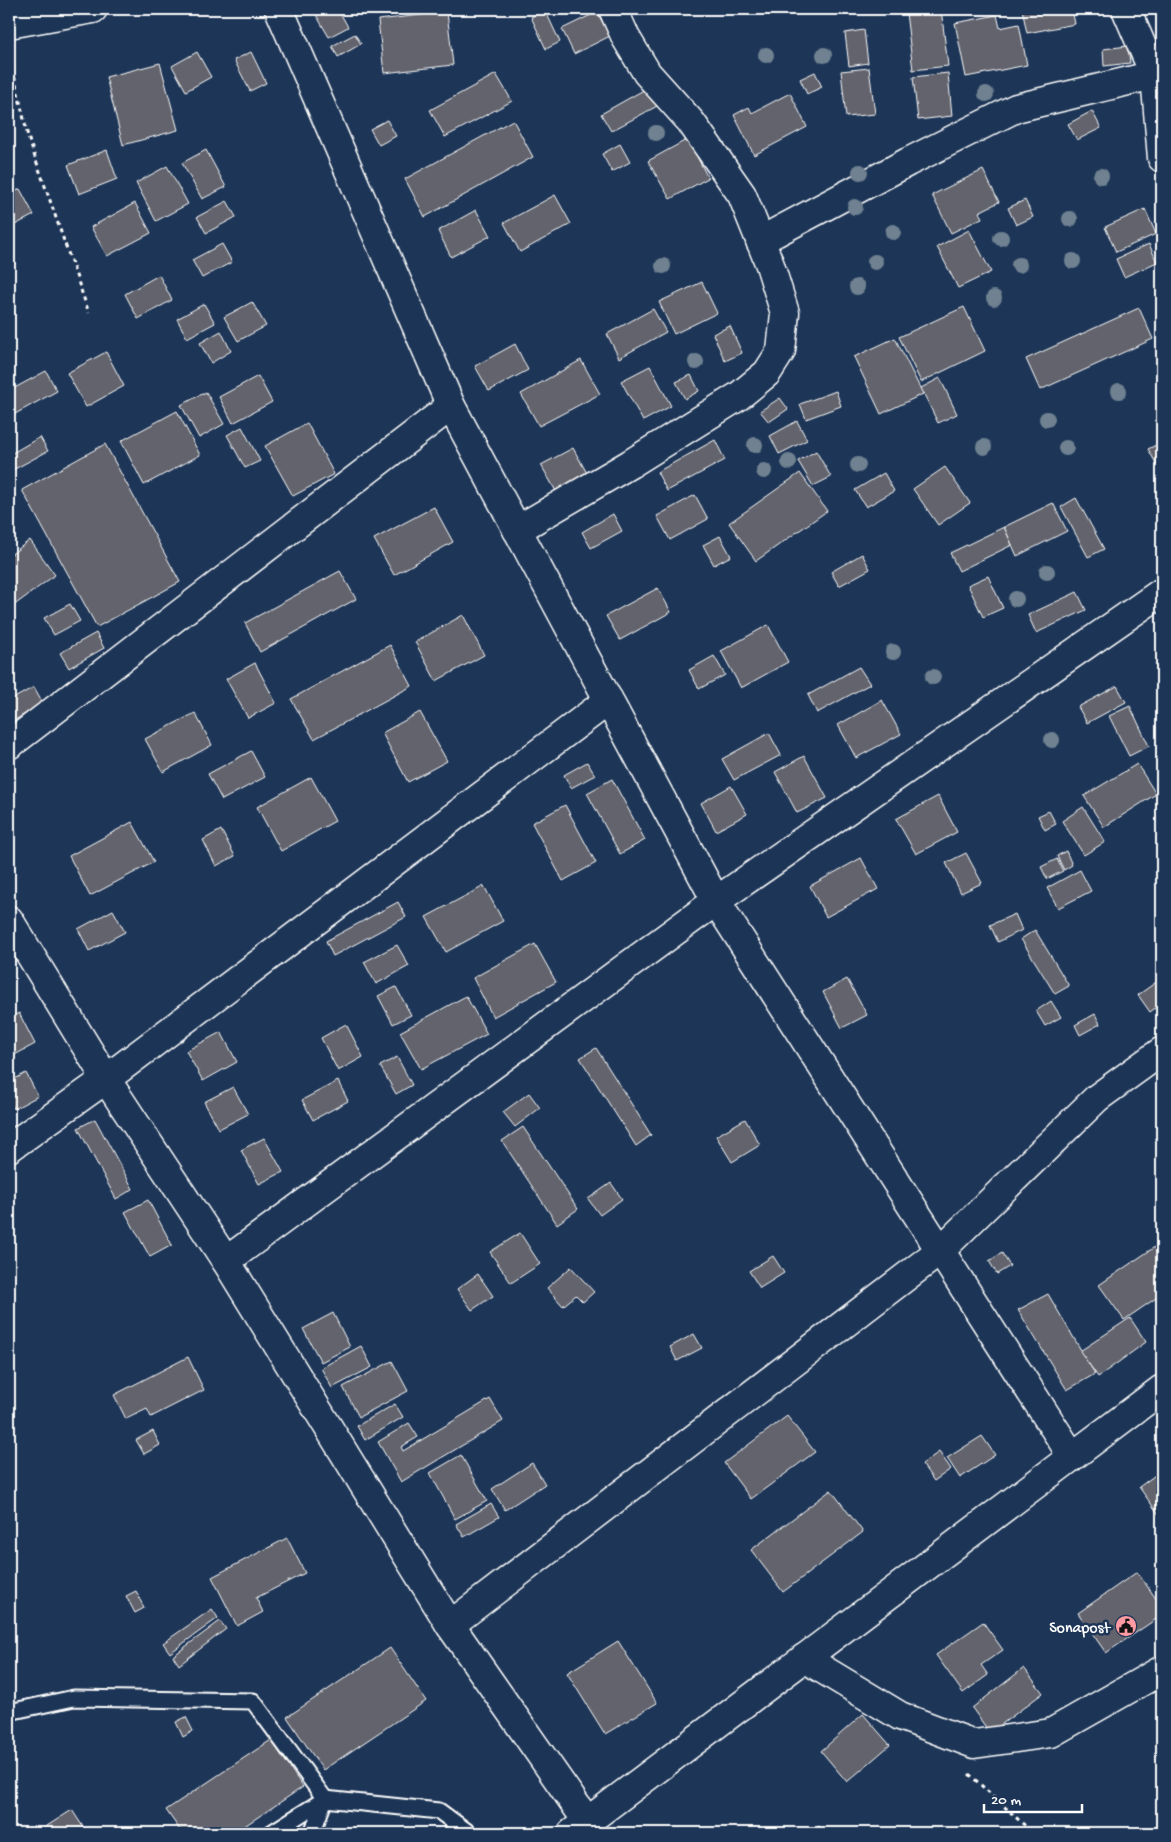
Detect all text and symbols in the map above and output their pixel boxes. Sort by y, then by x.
public building icon: Sonapost [1114,1614,1138,1638]
place label: Sonapost [1049,1620,1111,1639]
scale bar [984,1782,1081,1814]
text: 20 m [991,1792,1021,1810]

